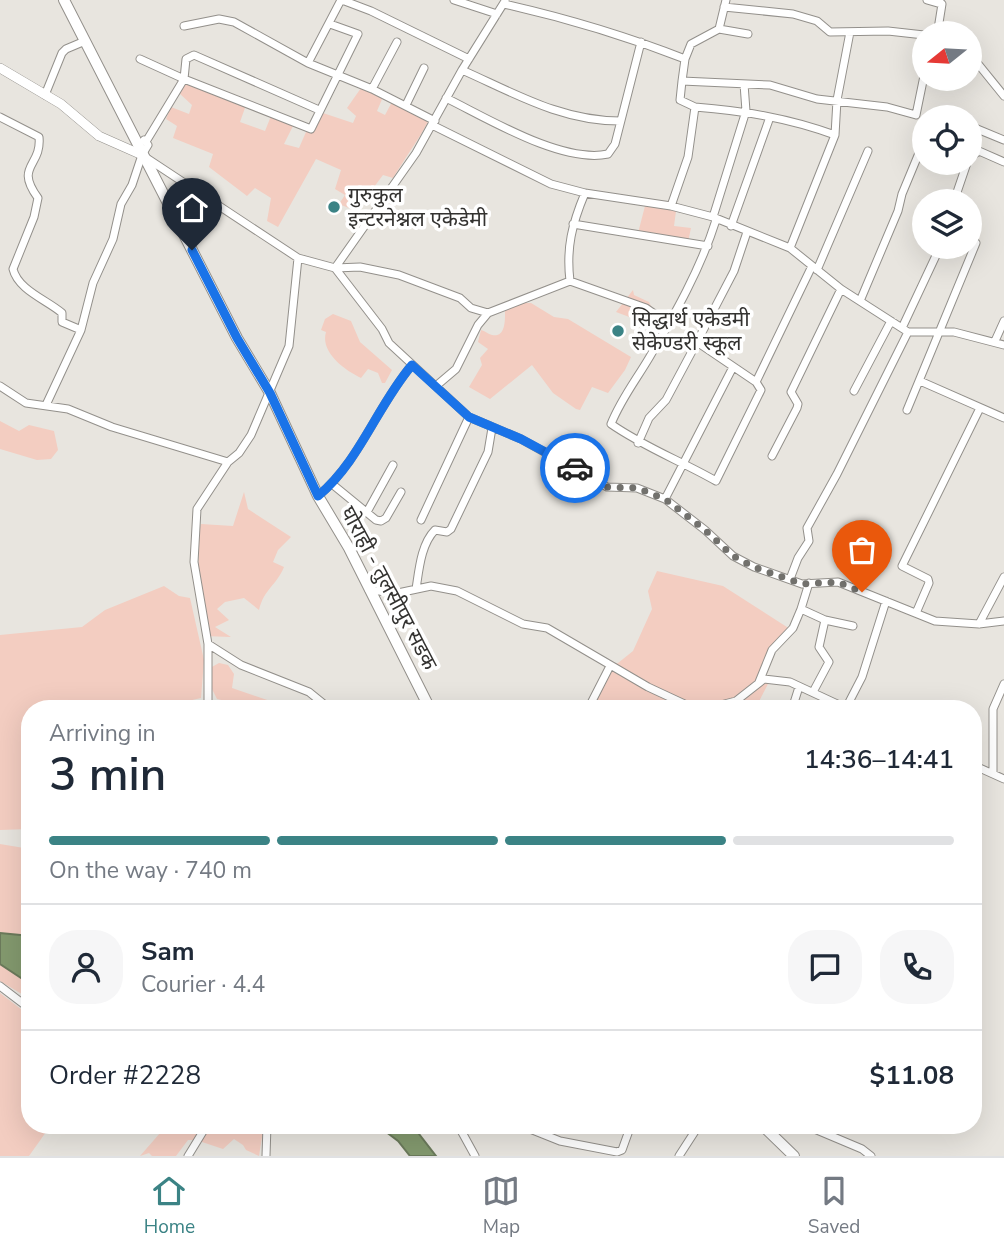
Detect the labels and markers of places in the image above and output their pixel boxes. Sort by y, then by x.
pin [162,178,222,250]
place label: गुरुकुल इन्टरनेश्नल एकेडेमी [348,181,488,233]
marker: गुरुकुल इन्टरनेश्नल एकेडेमी [326,199,342,215]
place label: सिद्धार्थ एकेडमी सेकेण्डरी स्कूल [632,305,750,357]
marker: सिद्धार्थ एकेडमी सेकेण्डरी स्कूल [610,323,626,339]
pin [832,520,892,592]

